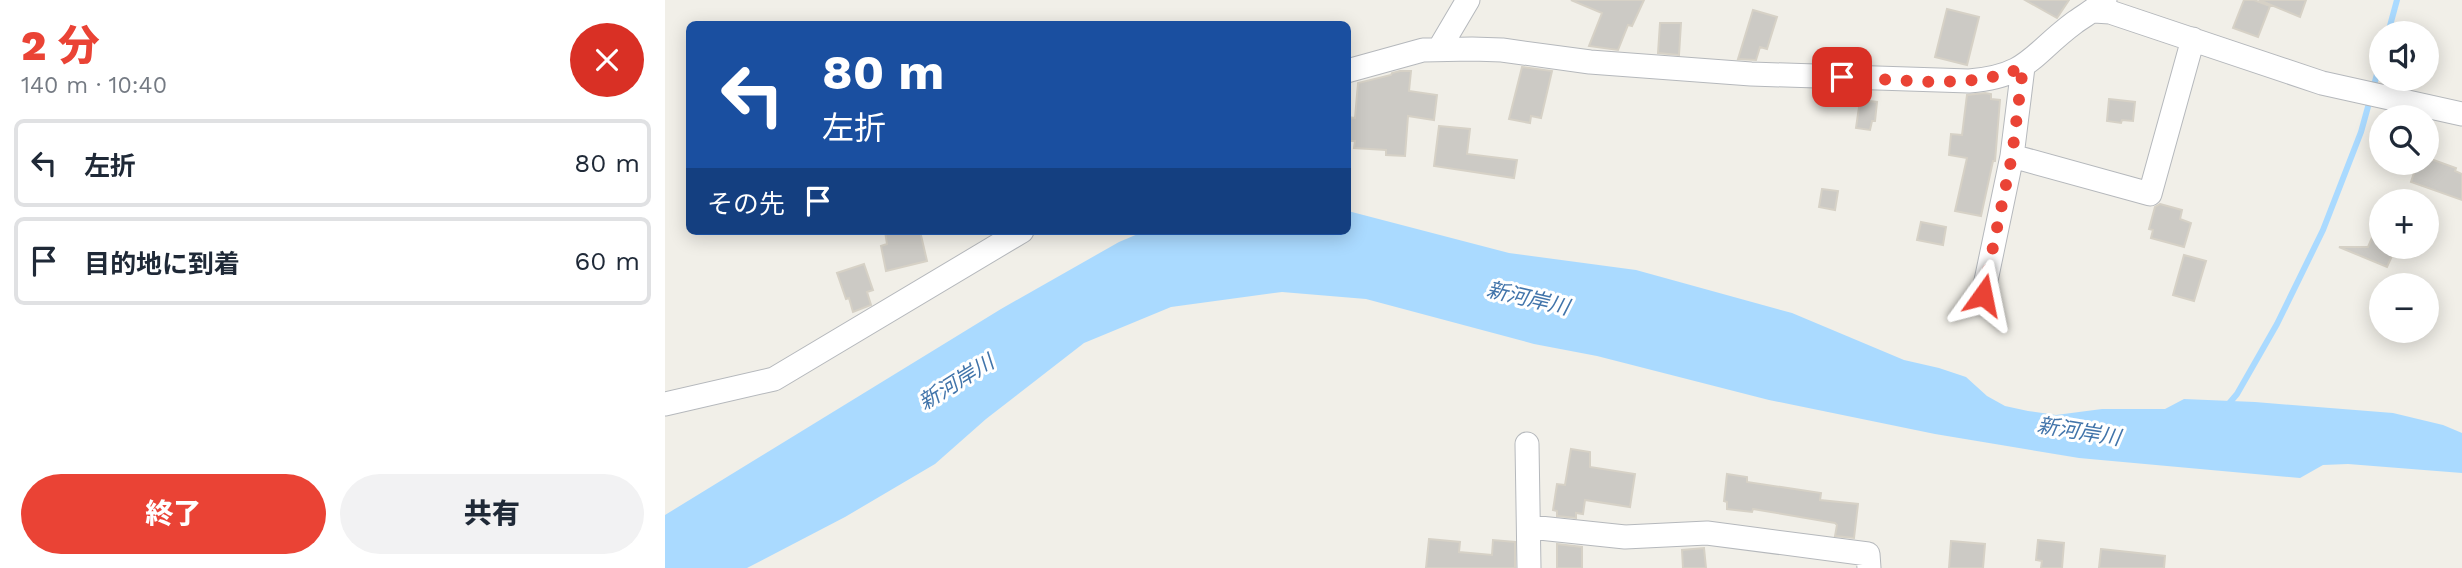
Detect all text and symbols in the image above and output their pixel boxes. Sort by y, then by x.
text: 2 分 [21,21,99,70]
map controls [2369,21,2439,343]
button: sound [2369,21,2439,91]
button: close [570,23,644,97]
text: 80 m [822,43,944,101]
pin [1812,47,1872,107]
icon: left [707,49,798,140]
icon: arrive [1823,58,1861,96]
text: 140 m · 10:40 [21,72,167,99]
button: search [2369,105,2439,175]
text: 左折 [822,109,886,147]
icon: left [25,144,63,182]
text: 80 m [574,148,640,178]
text: 左折 [84,151,136,181]
icon: arrive [799,182,837,220]
text: その先 [707,189,785,219]
button: + [2369,189,2439,259]
icon: arrive [25,242,63,280]
text: 60 m [574,246,640,276]
text: 目的地に到着 [84,249,240,279]
position arrow [1946,258,2020,332]
button: − [2369,273,2439,343]
water label: 新河岸川 [1484,276,1574,320]
water label: 新河岸川 [914,348,1000,415]
water label: 新河岸川 [2036,412,2124,450]
button: 終了 [21,474,326,554]
button: 共有 [340,474,644,554]

